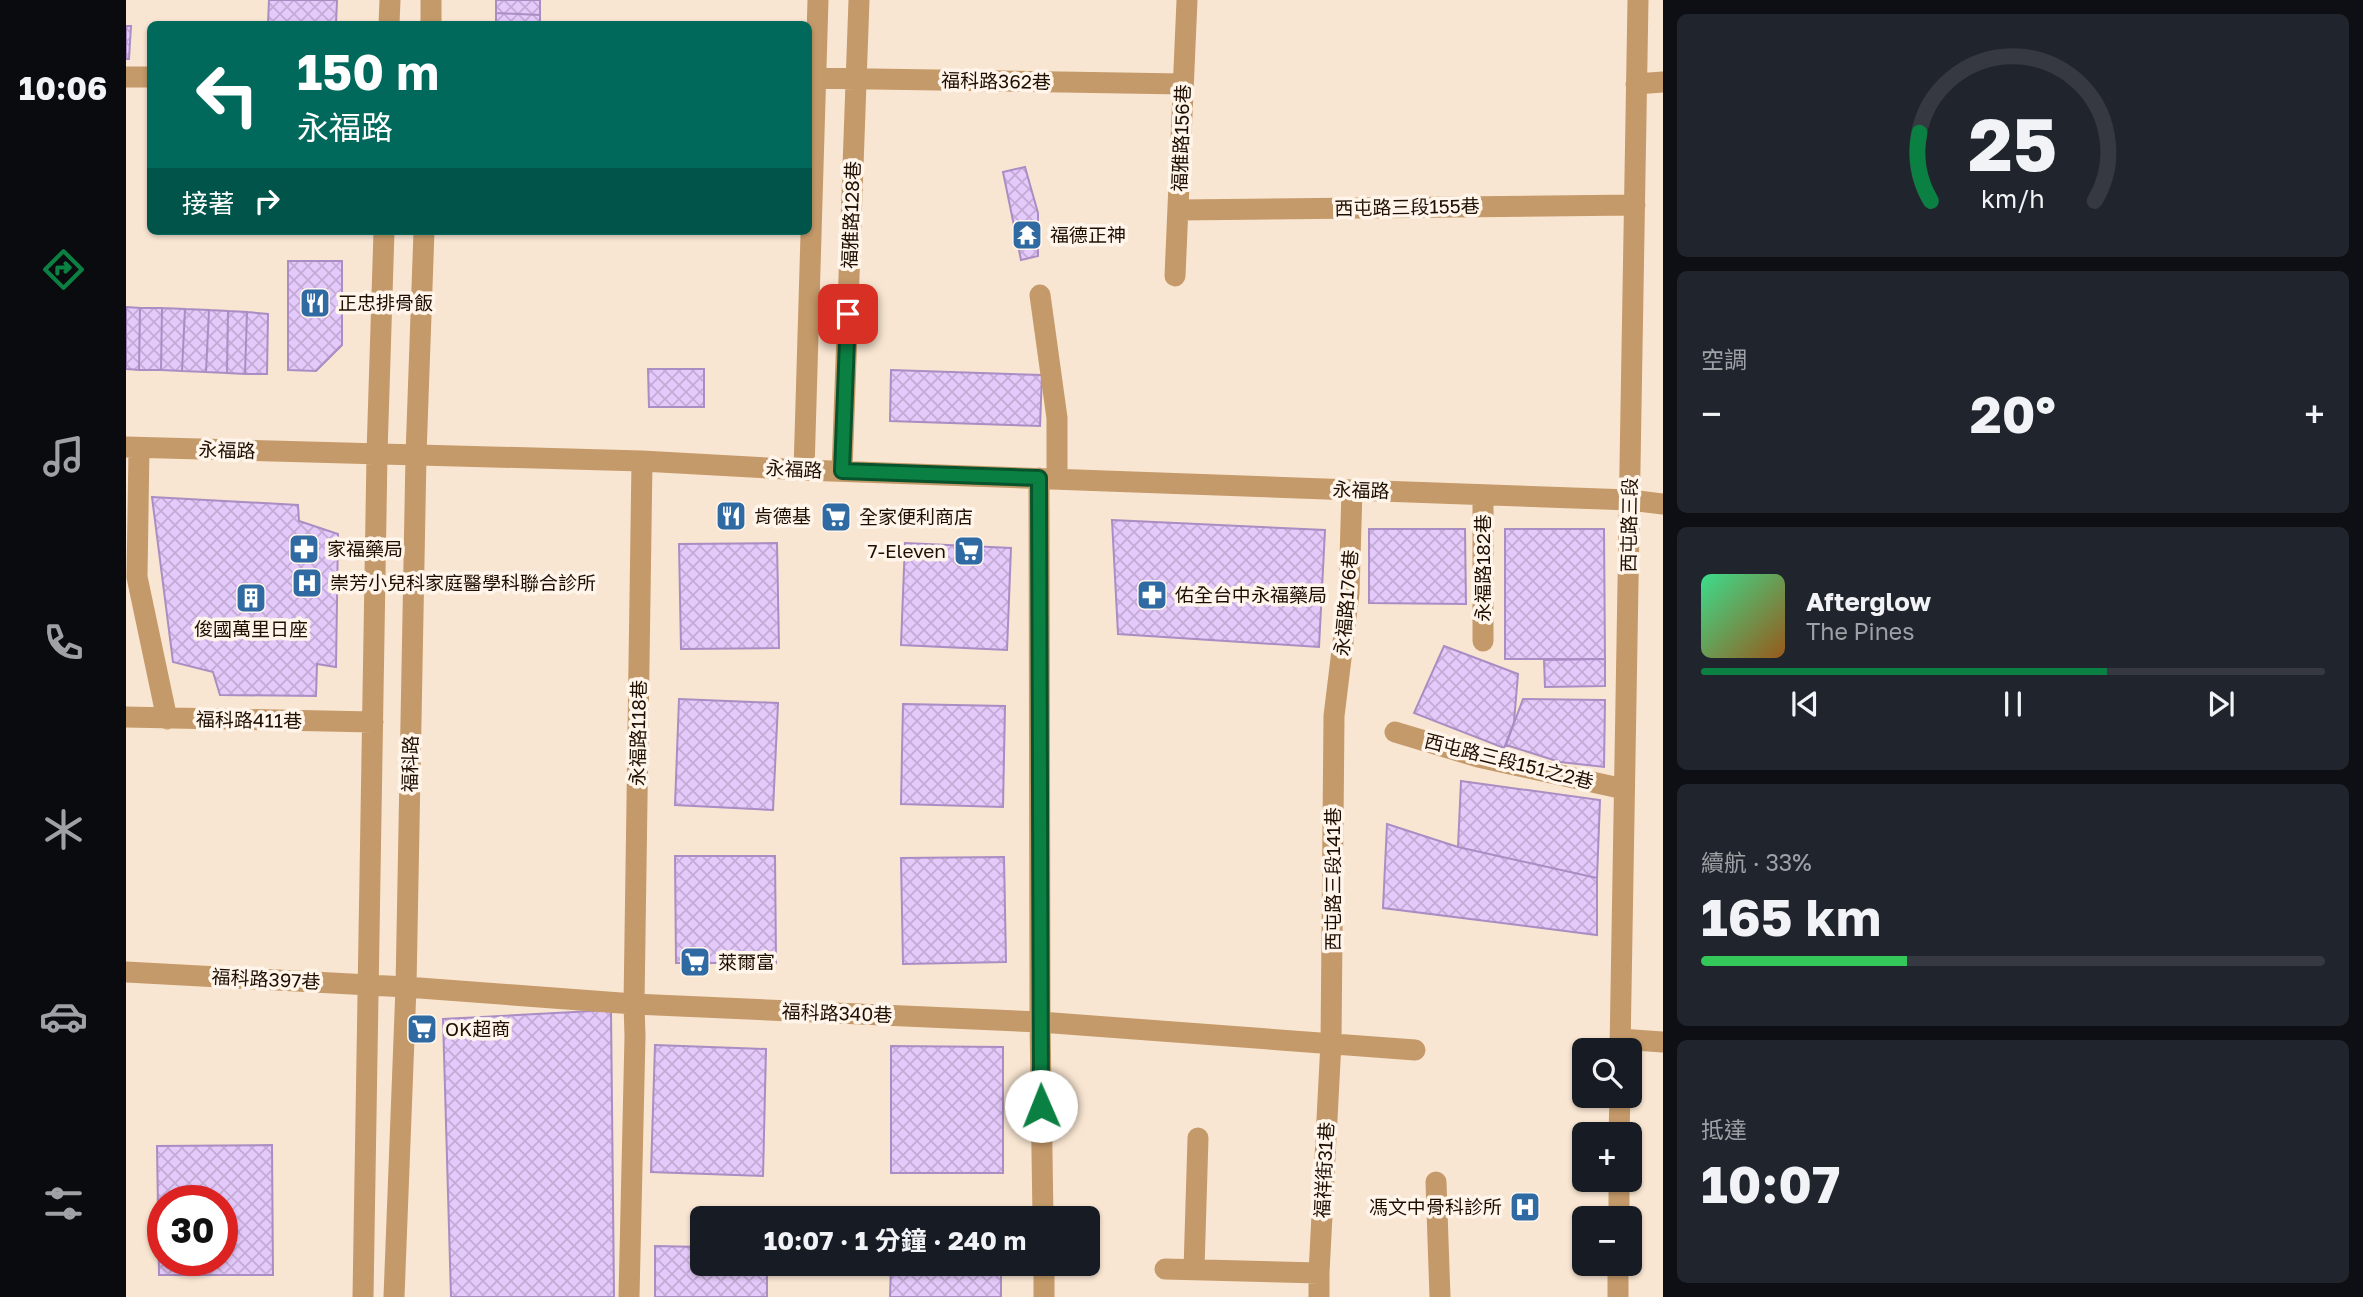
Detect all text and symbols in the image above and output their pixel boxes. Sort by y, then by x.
text: 150 m [297,42,439,101]
icon: left [182,49,273,140]
street label: 福科路362巷 [941,68,1051,93]
text: 10:06 [19,69,107,107]
street label: 福雅路156巷 [1167,84,1194,192]
text: 25 [1969,101,2057,188]
text: 永福路 [297,108,393,146]
street label: 福雅路128巷 [837,161,864,269]
icon: right [248,182,286,220]
text: km/h [1981,183,2045,214]
text: 接著 [182,188,234,219]
street label: 西屯路三段155巷 [1334,194,1480,219]
temple icon: 福德正神 [1010,218,1044,252]
place label: 福德正神 [1050,223,1126,246]
icon: directions [39,245,88,294]
pin [818,284,878,344]
restaurant icon: 正忠排骨飯 [298,286,332,320]
place label: 正忠排骨飯 [338,291,433,314]
icon: arrive [829,295,867,333]
text: 空調 [1701,345,1747,373]
text: 20° [1970,382,2056,444]
text: − [1701,391,1722,436]
text: + [2304,391,2325,436]
icon: music [39,432,88,481]
street label: 永福路 [198,437,256,462]
street label: 永福路 [765,456,823,481]
street label: 永福路 [1332,477,1390,502]
street label: 西屯路三段 [1616,477,1641,573]
restaurant icon: 肯德基 [714,499,748,533]
supermarket icon: 全家便利商店 [819,500,853,534]
place label: 肯德基 [754,504,811,527]
place label: 全家便利商店 [859,505,973,528]
street label: 永福路182巷 [1471,514,1494,622]
pharmacy icon: 家福藥局 [287,532,321,566]
supermarket icon: 7-Eleven [952,534,986,568]
place label: 家福藥局 [327,537,403,560]
place label: 7-Eleven [868,539,946,562]
street label: 永福路176巷 [1329,549,1362,657]
hospital icon: 崇芳小兒科家庭醫學科聯合診所 [290,566,324,600]
place label: 崇芳小兒科家庭醫學科聯合診所 [330,571,596,594]
pharmacy icon: 佑全台中永福藥局 [1135,578,1169,612]
building icon: 俊國萬里日座 [234,581,268,615]
place label: 佑全台中永福藥局 [1175,583,1327,606]
text: Afterglow [1806,586,1931,617]
place label: 俊國萬里日座 [194,617,308,640]
text: The Pines [1806,617,1914,645]
icon: phone [39,618,88,667]
street label: 永福路118巷 [625,680,650,786]
icon: previous [1786,685,1824,723]
icon: pause [1994,685,2032,723]
icon: next [2202,685,2240,723]
street label: 福科路411巷 [196,707,302,732]
street label: 西屯路三段151之2巷 [1422,728,1596,793]
street label: 福科路 [398,735,421,793]
icon: climate [39,805,88,854]
street label: 西屯路三段141巷 [1321,807,1344,951]
text: 續航 · 33% [1701,848,1812,876]
text: 165 km [1701,885,1881,947]
supermarket icon: 萊爾富 [678,945,712,979]
place label: 萊爾富 [718,950,775,973]
street label: 福科路397巷 [211,964,321,993]
icon: car [39,992,88,1041]
street label: 福科路340巷 [781,999,893,1026]
supermarket icon: OK超商 [405,1012,439,1046]
place label: OK超商 [445,1017,510,1040]
map controls [1572,1038,1642,1276]
button: search [1572,1038,1642,1108]
position arrow [1004,1069,1078,1143]
text: 抵達 [1701,1115,1747,1143]
street label: 福祥街31巷 [1309,1121,1338,1219]
button: + [1572,1122,1642,1192]
text: 10:07 [1701,1152,1840,1214]
icon: filters [39,1179,88,1228]
speed limit sign: 30 [147,1185,238,1276]
hospital icon: 馮文中骨科診所 [1508,1190,1542,1224]
place label: 馮文中骨科診所 [1369,1195,1502,1218]
button: − [1572,1206,1642,1276]
text: 10:07 · 1 分鐘 · 240 m [764,1225,1026,1256]

